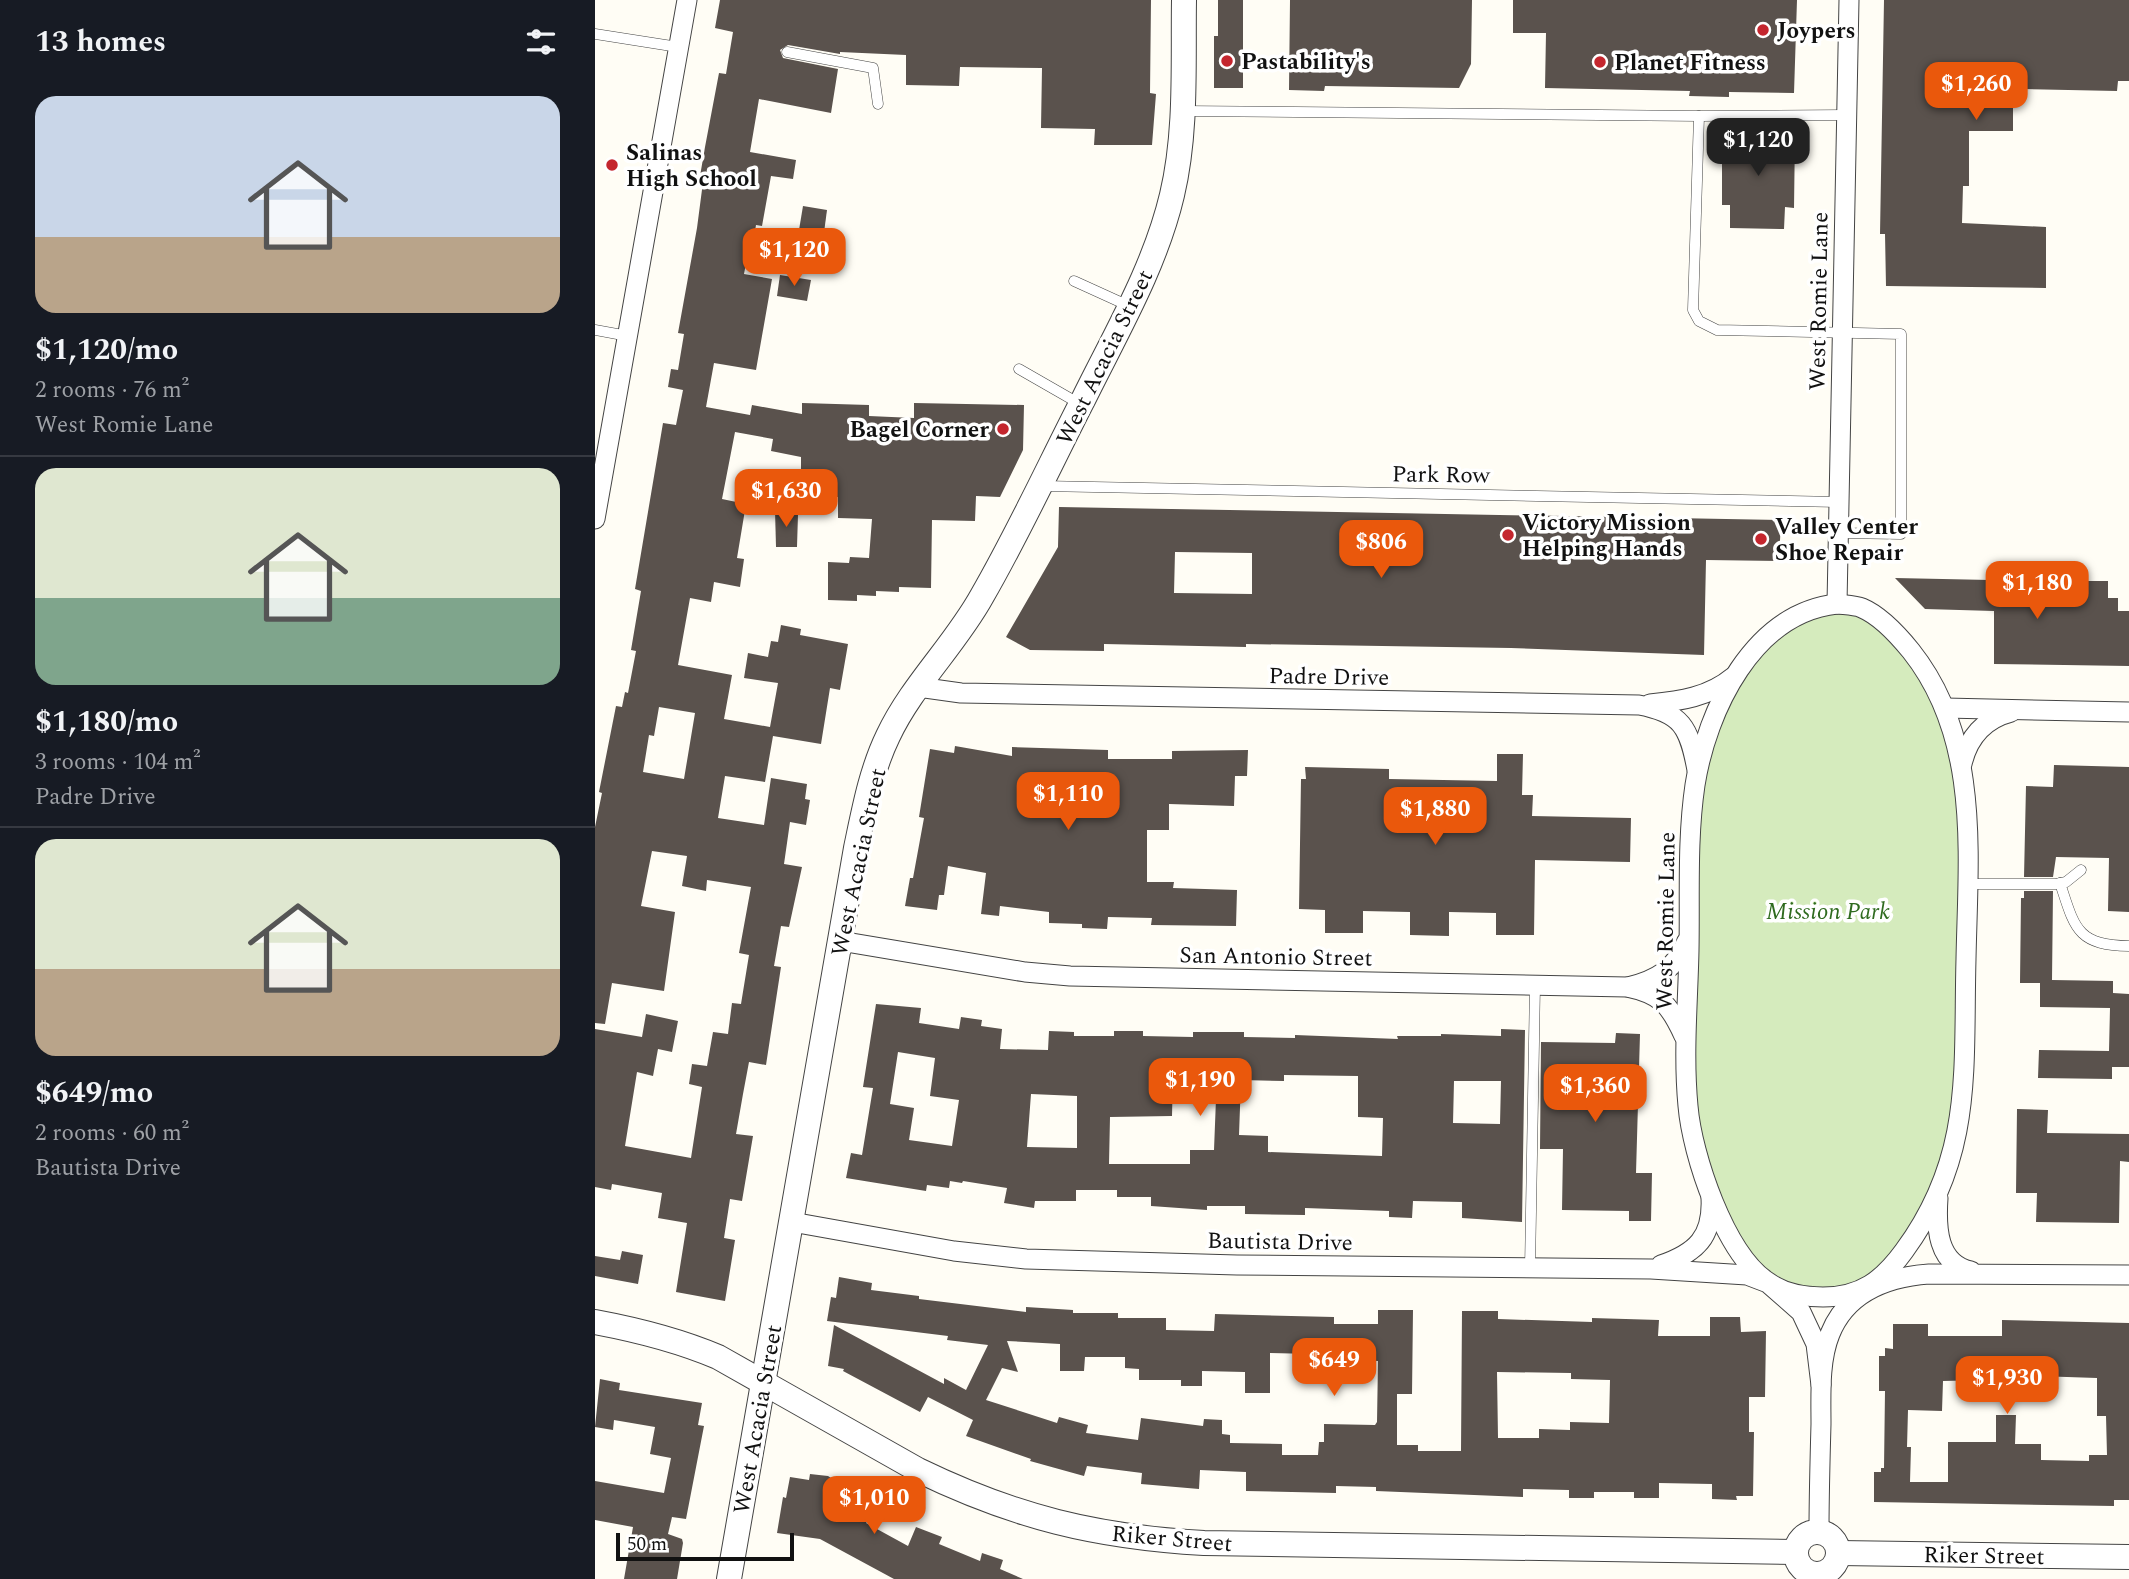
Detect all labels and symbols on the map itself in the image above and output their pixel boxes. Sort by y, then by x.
place label: Joypers [1777,14,1856,49]
marker: Joypers [1755,22,1771,38]
place label: Pastability's [1241,45,1371,80]
place label: Planet Fitness [1614,46,1766,81]
marker: Pastability's [1219,53,1235,69]
marker: Planet Fitness [1592,54,1608,70]
pin: $1,260 [1919,62,2033,122]
pin: $1,120 [1701,118,1815,178]
place label: Salinas High School [626,136,757,197]
marker: Salinas High School [604,157,620,173]
street label: West Romie Lane [1800,211,1839,391]
pin: $1,120 [737,229,851,288]
street label: West Acacia Street [1048,264,1163,451]
place label: Bagel Corner [850,413,989,448]
marker: Bagel Corner [995,421,1011,437]
street label: Park Row [1392,457,1491,494]
pin: $1,630 [729,470,843,529]
place label: Victory Mission Helping Hands [1522,506,1691,567]
place label: Valley Center Shoe Repair [1775,510,1918,571]
pin: $806 [1340,520,1422,580]
marker: Victory Mission Helping Hands [1500,527,1516,543]
marker: Valley Center Shoe Repair [1753,531,1769,547]
pin: $1,180 [1980,562,2094,621]
street label: Padre Drive [1268,659,1390,696]
street label: West Acacia Street [822,765,896,960]
pin: $1,110 [1011,772,1125,832]
pin: $1,880 [1378,788,1492,847]
street label: West Romie Lane [1647,831,1686,1011]
park label: Mission Park [1766,895,1890,930]
street label: San Antonio Street [1179,938,1373,977]
pin: $1,190 [1143,1058,1257,1118]
pin: $1,360 [1538,1064,1652,1124]
street label: Bautista Drive [1207,1224,1353,1261]
street label: West Acacia Street [725,1322,792,1517]
pin: $649 [1293,1338,1375,1398]
pin: $1,930 [1950,1356,2064,1416]
pin: $1,010 [817,1476,931,1536]
street label: Riker Street [1110,1517,1234,1562]
scale bar [616,1530,795,1562]
street label: Riker Street [1923,1538,2045,1575]

